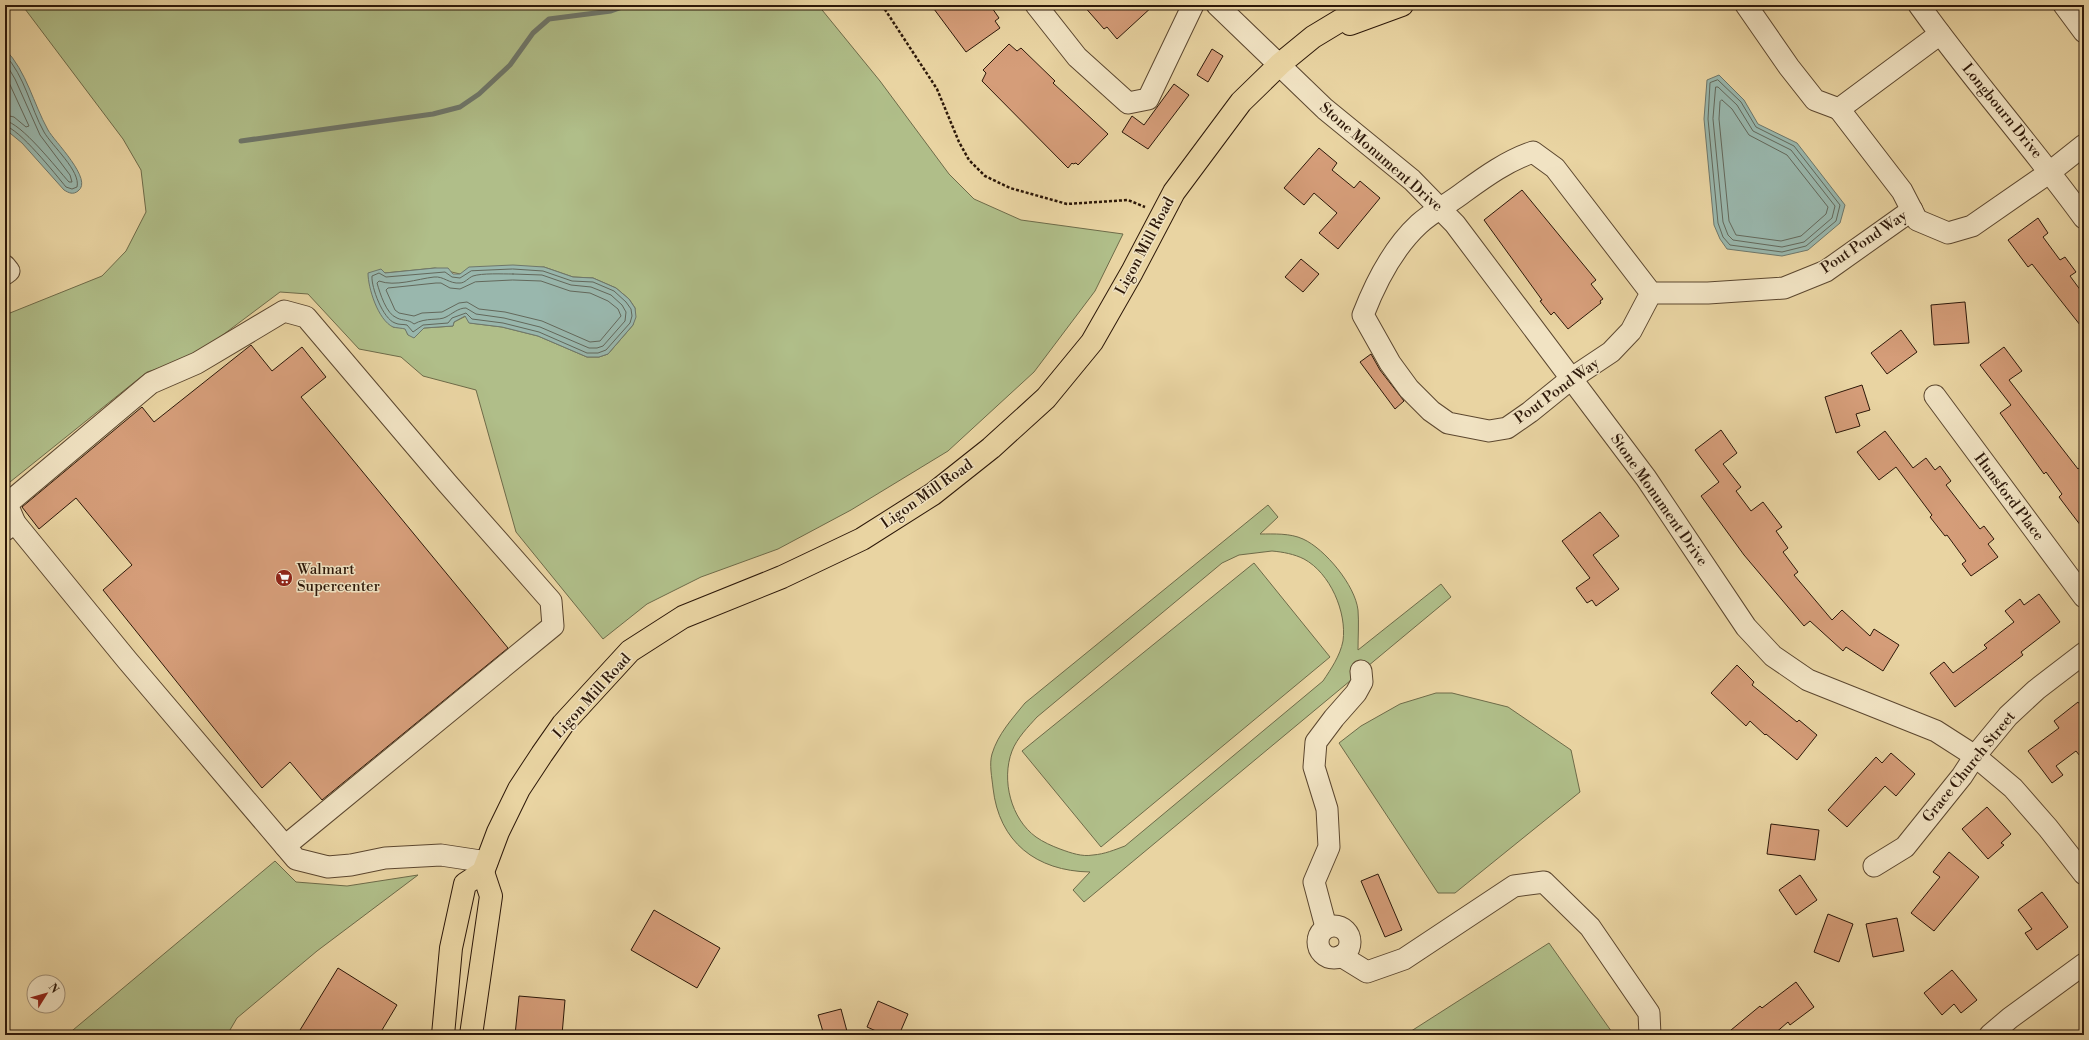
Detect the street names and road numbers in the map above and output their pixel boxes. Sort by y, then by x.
street label: Longbourn Drive [1958,59,2046,163]
street label: Stone Monument Drive [1315,98,1447,216]
street label: Ligon Mill Road [1111,193,1179,298]
street label: Pout Pond Way [1817,206,1911,278]
street label: Pout Pond Way [1511,353,1604,428]
street label: Stone Monument Drive [1606,430,1712,570]
street label: Hunsford Place [1970,449,2048,545]
street label: Ligon Mill Road [877,455,977,533]
street label: Ligon Mill Road [549,649,636,743]
street label: Grace Church Street [1918,707,2020,826]

